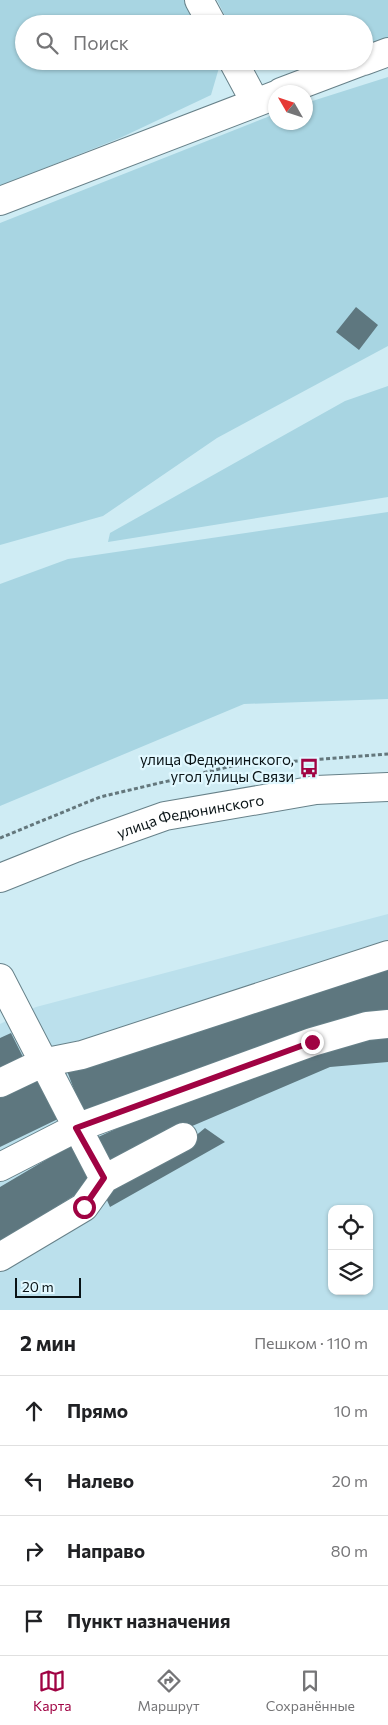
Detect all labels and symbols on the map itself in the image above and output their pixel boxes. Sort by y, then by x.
north arrow [268,85,313,130]
place label: улица Федюнинского, угол улицы Связи [140,750,294,785]
bus stop icon: улица Федюнинского, угол улицы Связи [298,757,320,779]
street label: улица Федюнинского [114,790,265,841]
route end [301,1031,324,1054]
route start [73,1196,96,1219]
scale bar [15,1275,81,1298]

